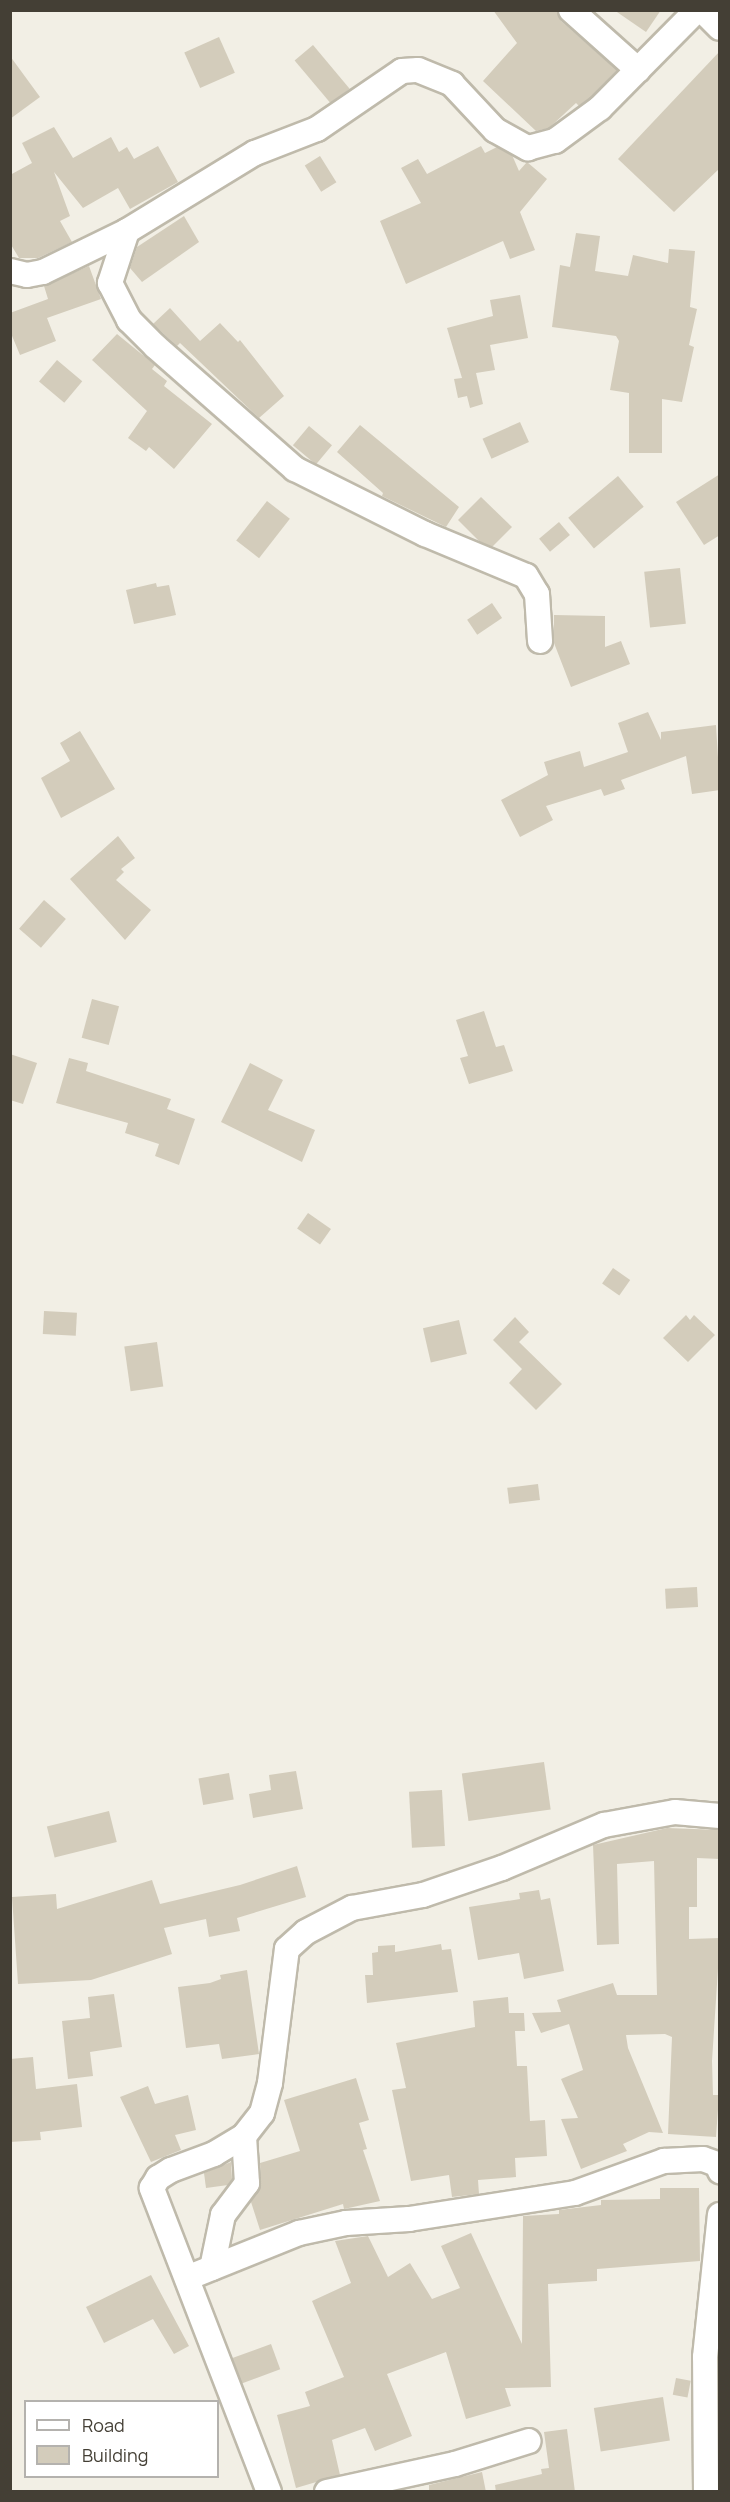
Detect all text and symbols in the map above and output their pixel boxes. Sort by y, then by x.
legend [24,2400,219,2478]
text: Road [82,2413,125,2437]
text: Building [82,2443,148,2467]

